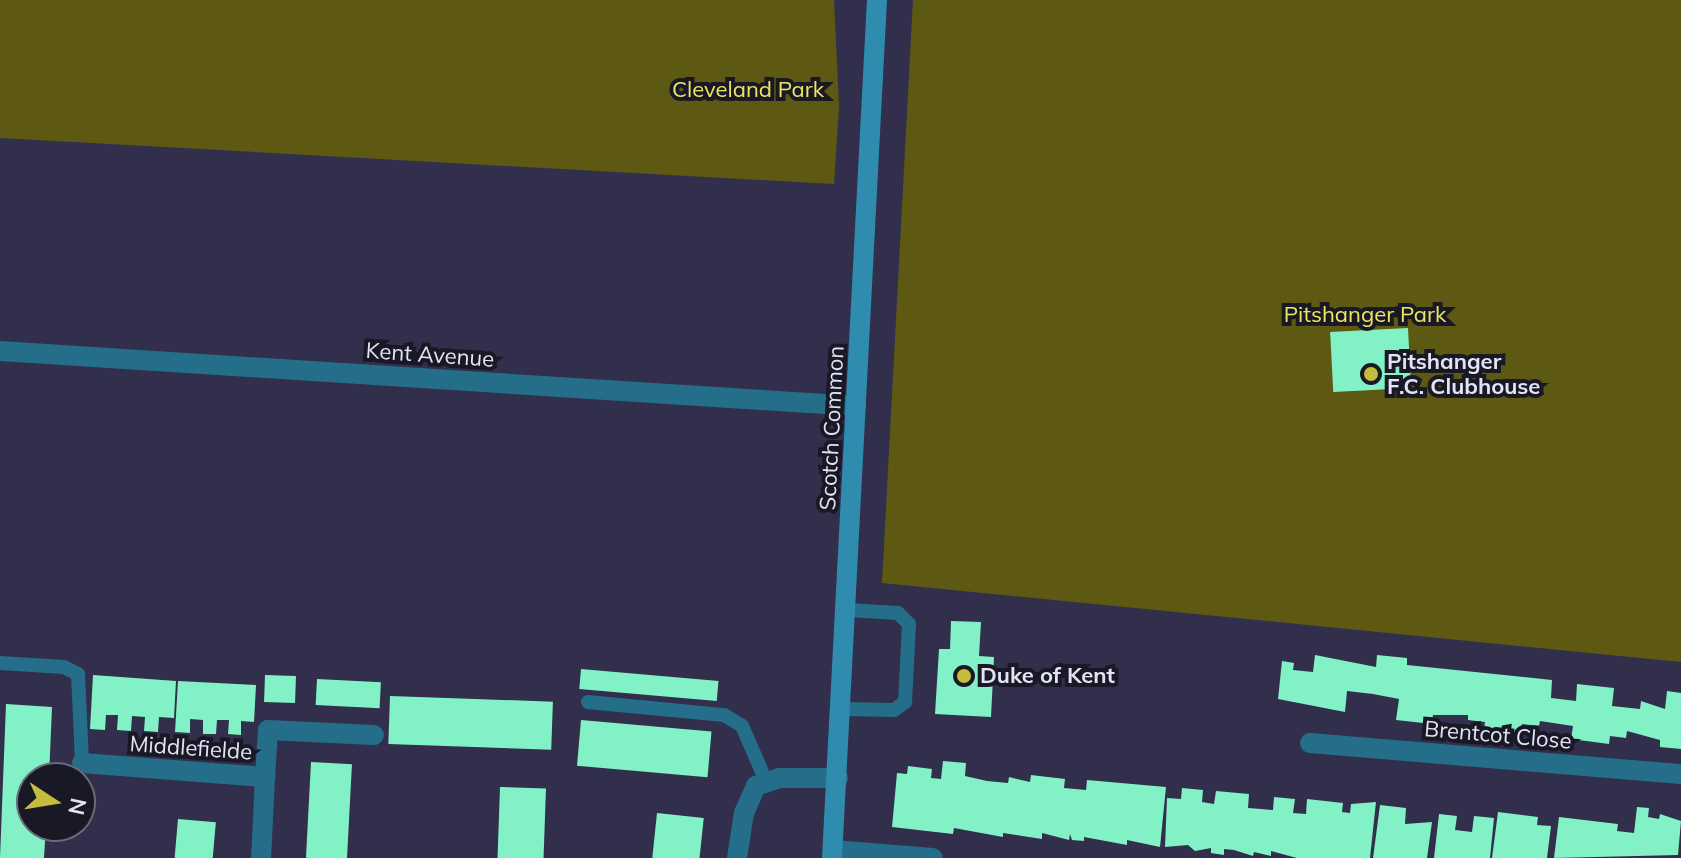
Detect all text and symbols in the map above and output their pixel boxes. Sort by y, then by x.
park label: Cleveland Park [672,77,824,103]
park label: Pitshanger Park [1284,302,1446,328]
street label: Kent Avenue [365,337,495,373]
street label: Scotch Common [815,345,849,511]
place label: Pitshanger F.C. Clubhouse [1387,348,1540,400]
marker: Pitshanger F.C. Clubhouse [1362,365,1380,383]
place label: Duke of Kent [980,663,1115,689]
marker: Duke of Kent [955,667,973,685]
street label: Brentcot Close [1423,715,1573,755]
street label: Middlefielde [129,731,253,765]
north arrow [16,762,96,842]
text: N [62,796,93,818]

